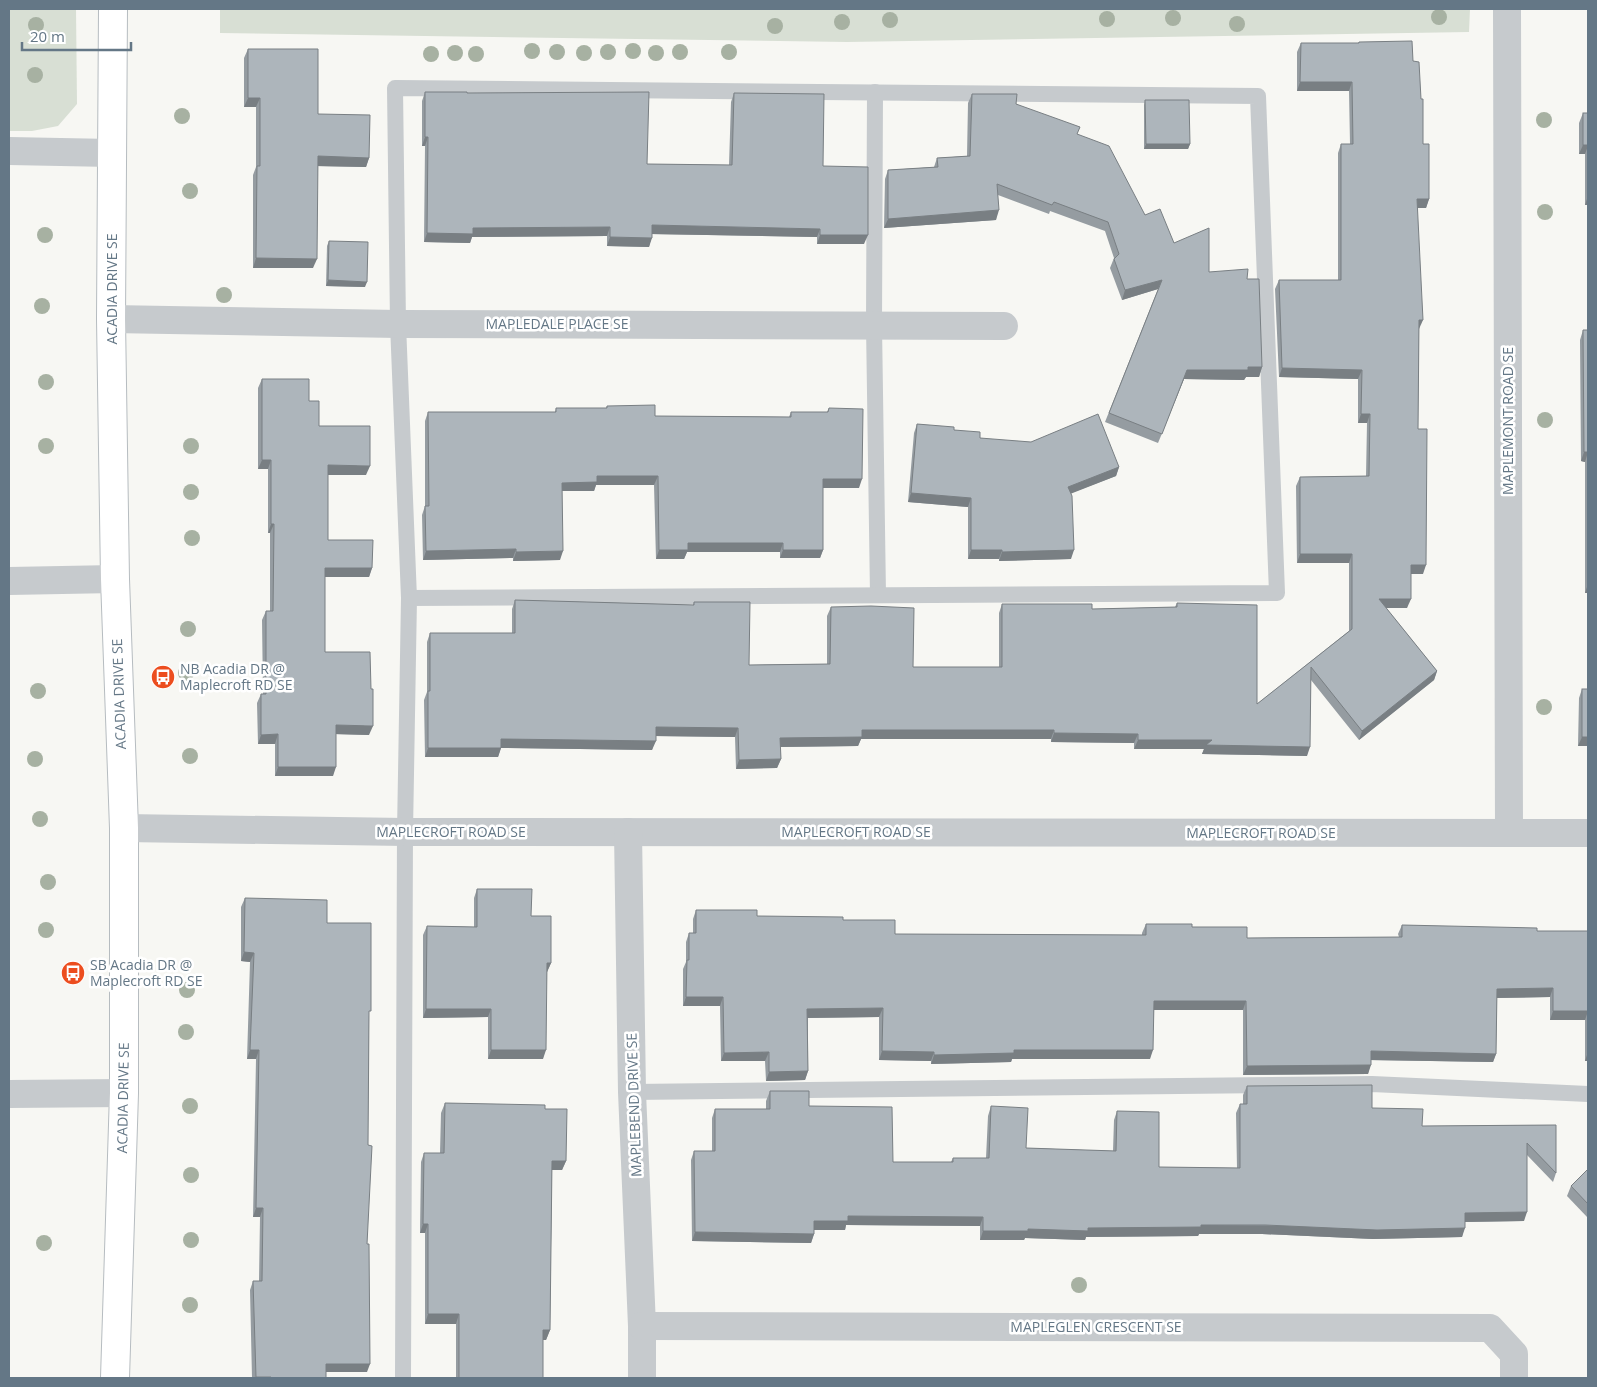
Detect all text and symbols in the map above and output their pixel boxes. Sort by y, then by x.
scale bar [22,20,131,52]
text: 20 m [30,26,65,46]
street label: ACADIA DRIVE SE [102,233,121,345]
street label: MAPLEDALE PLACE SE [486,314,628,333]
street label: MAPLEMONT ROAD SE [1498,347,1517,495]
street label: ACADIA DRIVE SE [107,638,130,750]
place label: NB Acadia DR @ Maplecroft RD SE [180,659,292,694]
bus stop icon: NB Acadia DR @ Maplecroft RD SE [150,664,176,690]
street label: MAPLECROFT ROAD SE [376,822,526,841]
street label: MAPLECROFT ROAD SE [781,822,931,841]
street label: MAPLECROFT ROAD SE [1186,823,1336,842]
place label: SB Acadia DR @ Maplecroft RD SE [90,955,202,990]
bus stop icon: SB Acadia DR @ Maplecroft RD SE [60,960,86,986]
street label: MAPLEBEND DRIVE SE [621,1033,646,1177]
street label: ACADIA DRIVE SE [112,1042,133,1154]
street label: MAPLEGLEN CRESCENT SE [1010,1317,1182,1336]

